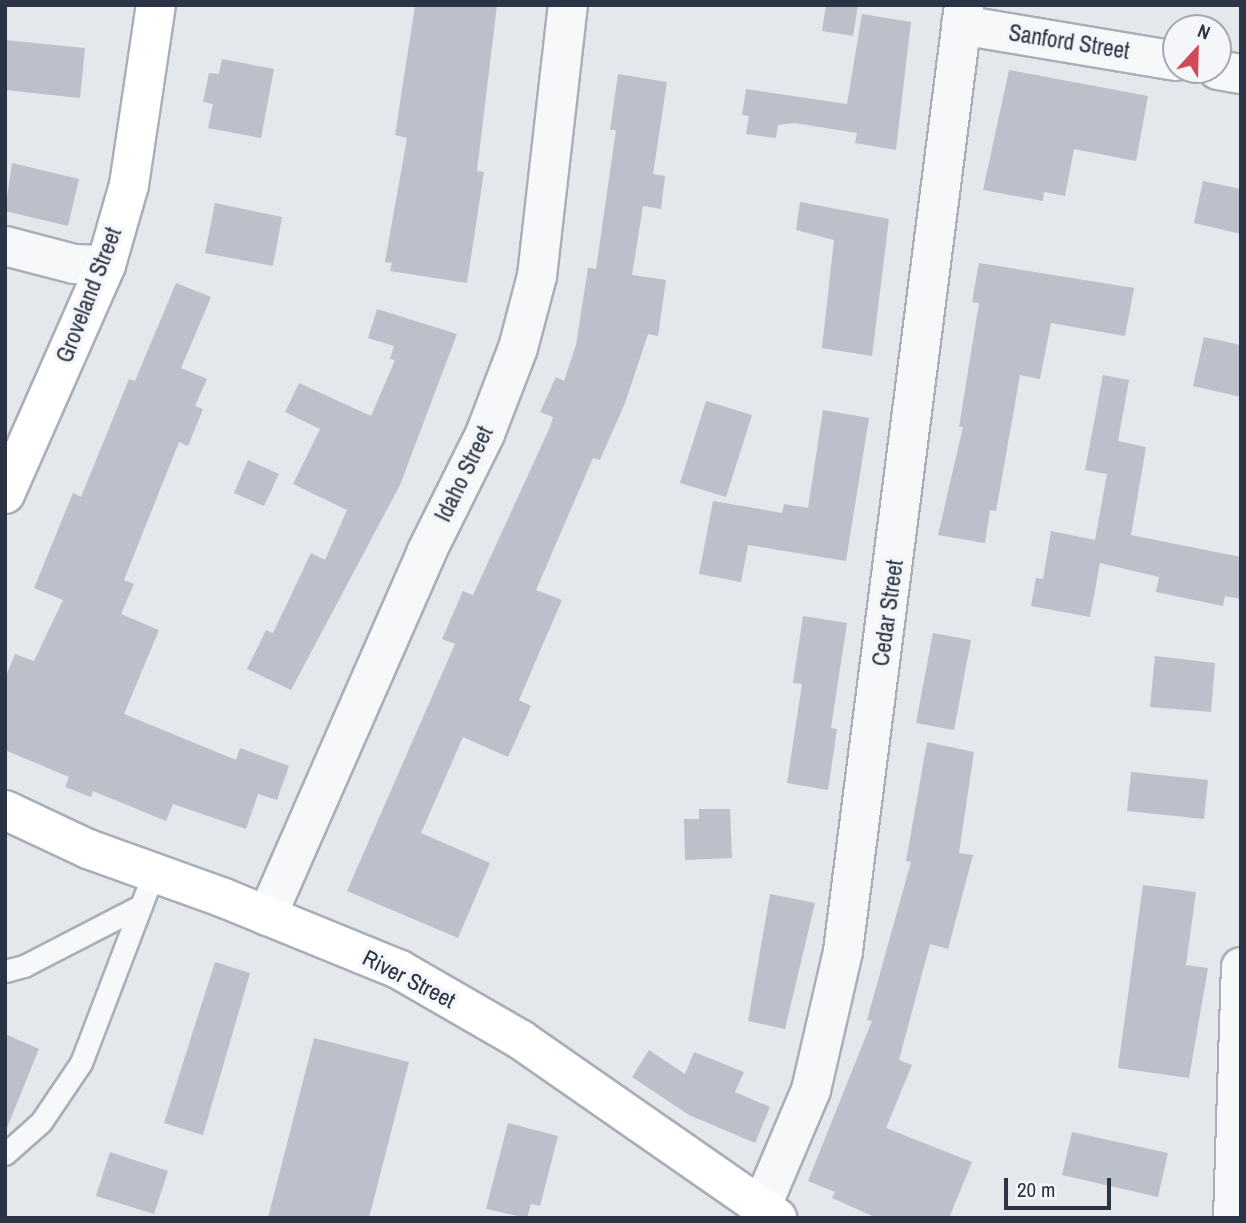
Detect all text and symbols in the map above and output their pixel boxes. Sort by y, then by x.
north arrow [1162,14,1232,84]
text: N [1194,17,1214,46]
street label: Sanford Street [1007,19,1131,65]
street label: Groveland Street [51,224,127,366]
street label: Idaho Street [429,422,499,526]
street label: Cedar Street [867,558,909,668]
street label: River Street [358,944,460,1014]
scale bar [1008,1164,1115,1208]
text: 20 m [1017,1175,1055,1204]

